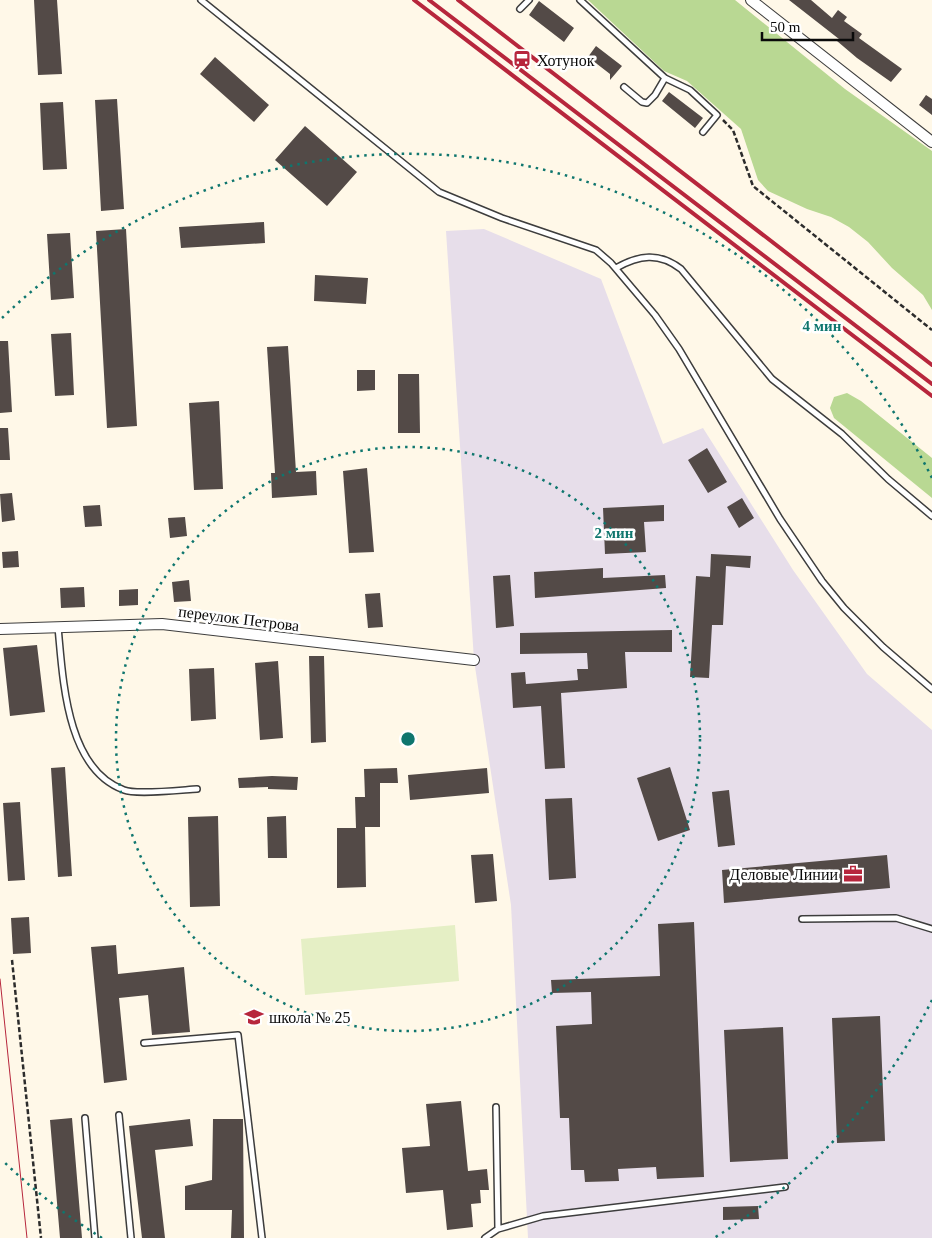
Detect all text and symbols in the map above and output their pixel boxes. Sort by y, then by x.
scale bar [762,10,853,42]
text: 50 m [770,19,801,35]
station icon: Хотунок [511,49,533,71]
place label: Хотунок [537,52,595,70]
text: 4 мин [803,318,842,334]
text: 2 мин [595,525,634,541]
street label: переулок Петрова [177,603,300,635]
centre of rings [399,730,417,748]
office icon: Деловые Линии [842,863,864,885]
place label: Деловые Линии [729,866,838,884]
school or university icon: школа № 25 [243,1006,265,1028]
place label: школа № 25 [269,1009,350,1026]

